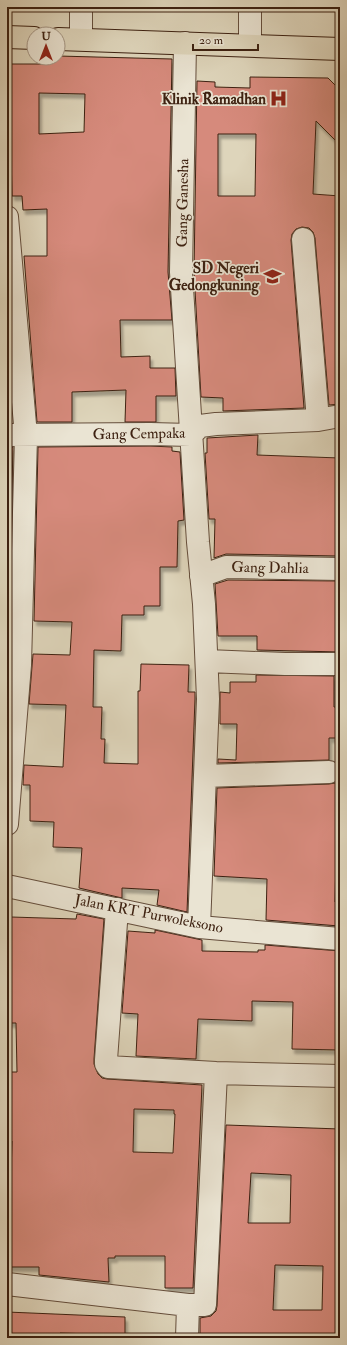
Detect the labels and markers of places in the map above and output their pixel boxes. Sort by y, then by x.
hospital icon: Klinik Ramadhan [269,89,289,109]
place label: Klinik Ramadhan [162,90,266,109]
place label: SD Negeri Gedongkuning [169,259,260,296]
school or university icon: SD Negeri Gedongkuning [262,267,282,287]

